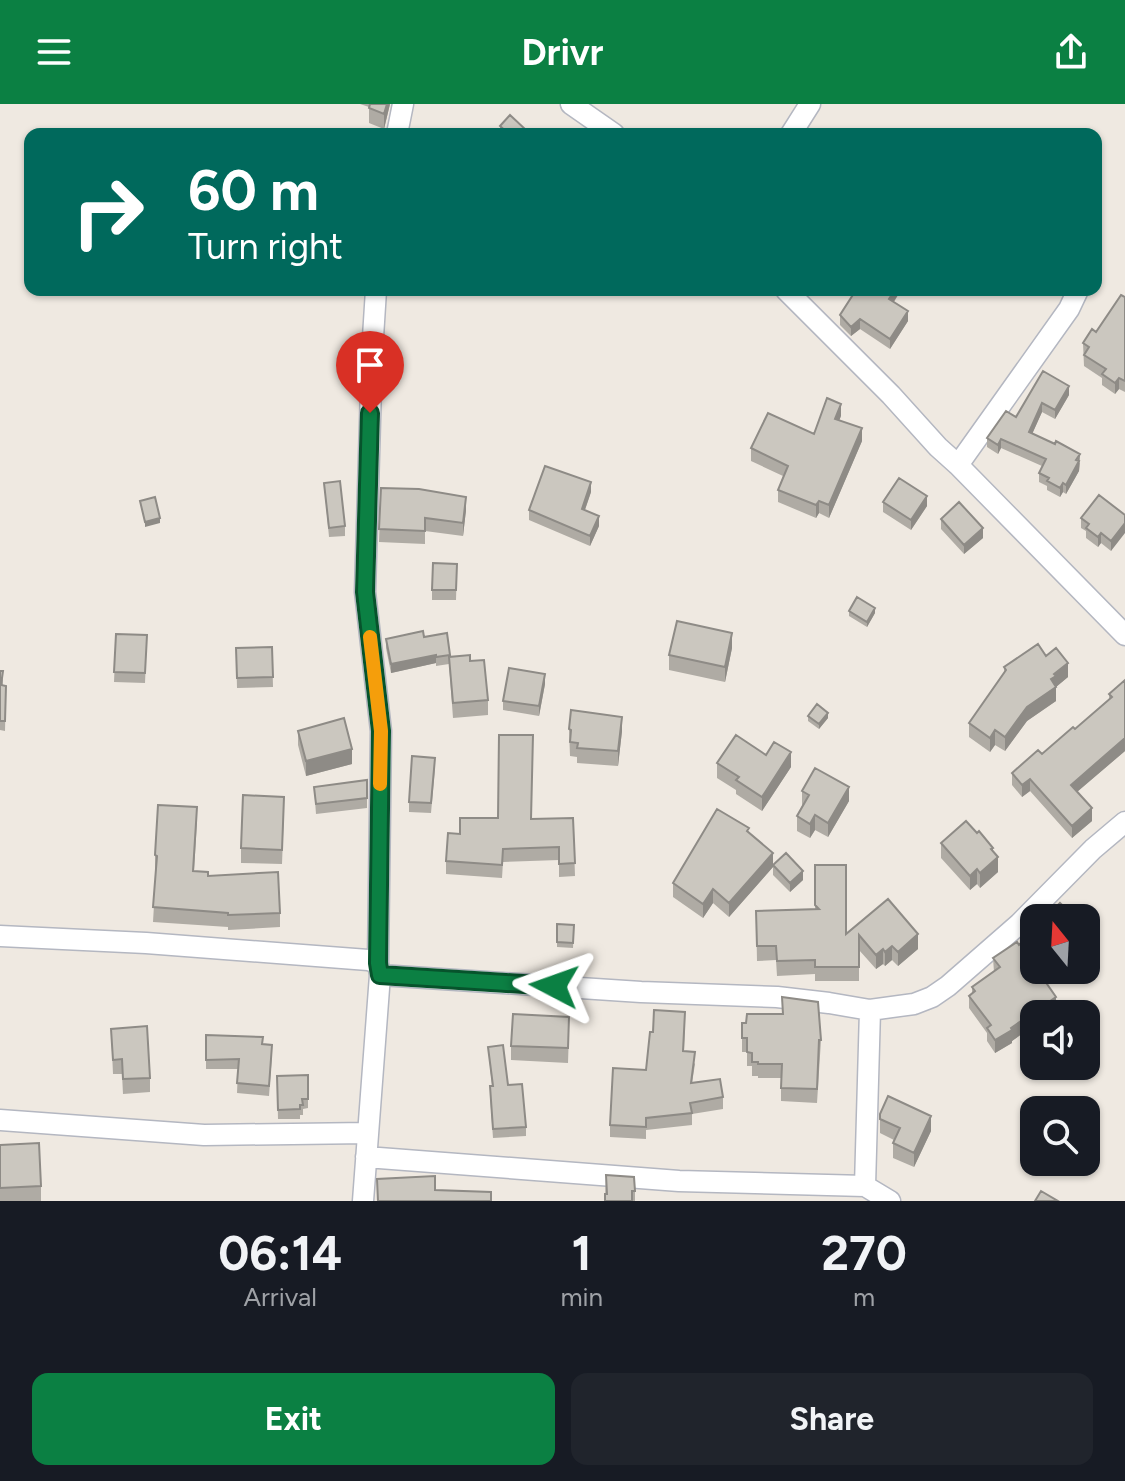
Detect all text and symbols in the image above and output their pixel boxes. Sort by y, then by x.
icon: menu [32,30,76,74]
icon: share [1049,30,1093,74]
text: Drivr [522,31,603,74]
text: 60 m [188,157,319,224]
icon: right [56,160,160,264]
text: Turn right [188,225,343,268]
pin [336,331,404,413]
icon: arrive [348,343,392,387]
north arrow [1020,904,1100,984]
map controls [1020,904,1100,1176]
position arrow [512,944,596,1028]
button: sound [1020,1000,1100,1080]
button: search [1020,1096,1100,1176]
text: 06:14 [218,1224,342,1282]
text: 1 [572,1224,592,1282]
text: 270 [821,1224,907,1282]
text: Arrival [243,1281,317,1313]
text: min [560,1281,603,1313]
text: m [853,1281,875,1313]
button: Exit [32,1373,555,1465]
button: Share [571,1373,1093,1465]

